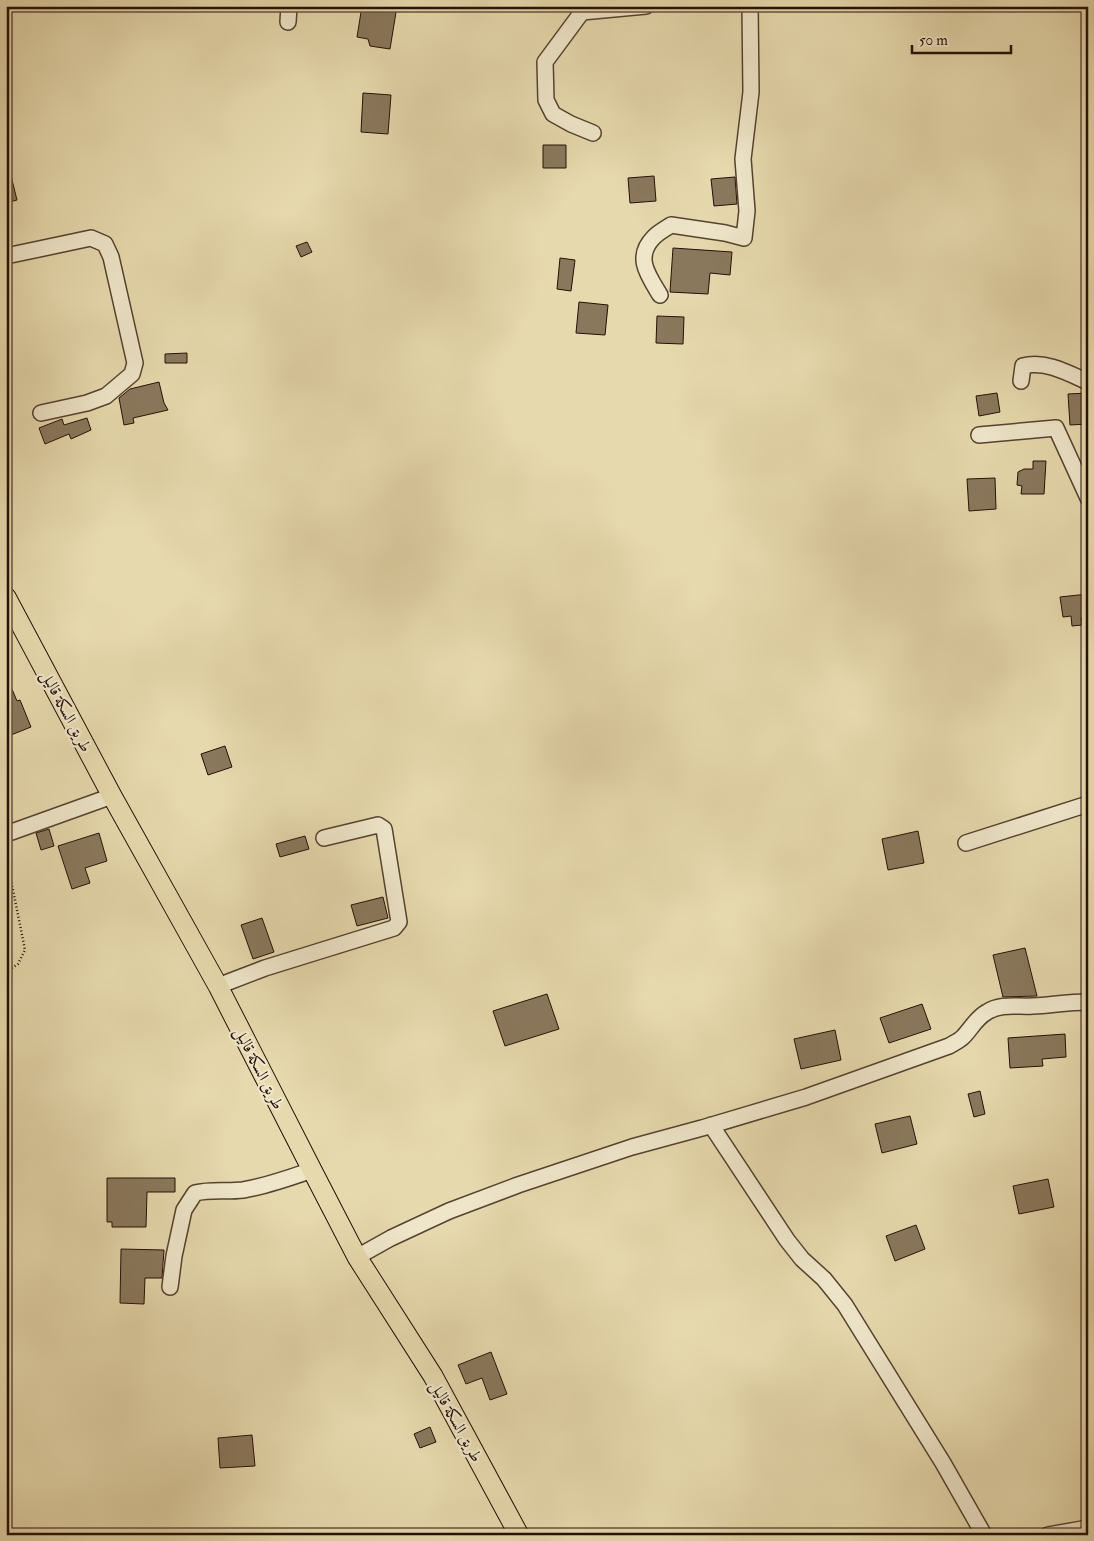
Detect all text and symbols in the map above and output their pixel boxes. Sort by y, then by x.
scale bar [912,22,1010,54]
text: 50 m [919,31,948,50]
street label: طريق السكة قاليل [35,667,96,756]
street label: طريق السكة قاليل [229,1024,288,1113]
street label: طريق السكة قاليل [425,1377,487,1466]

